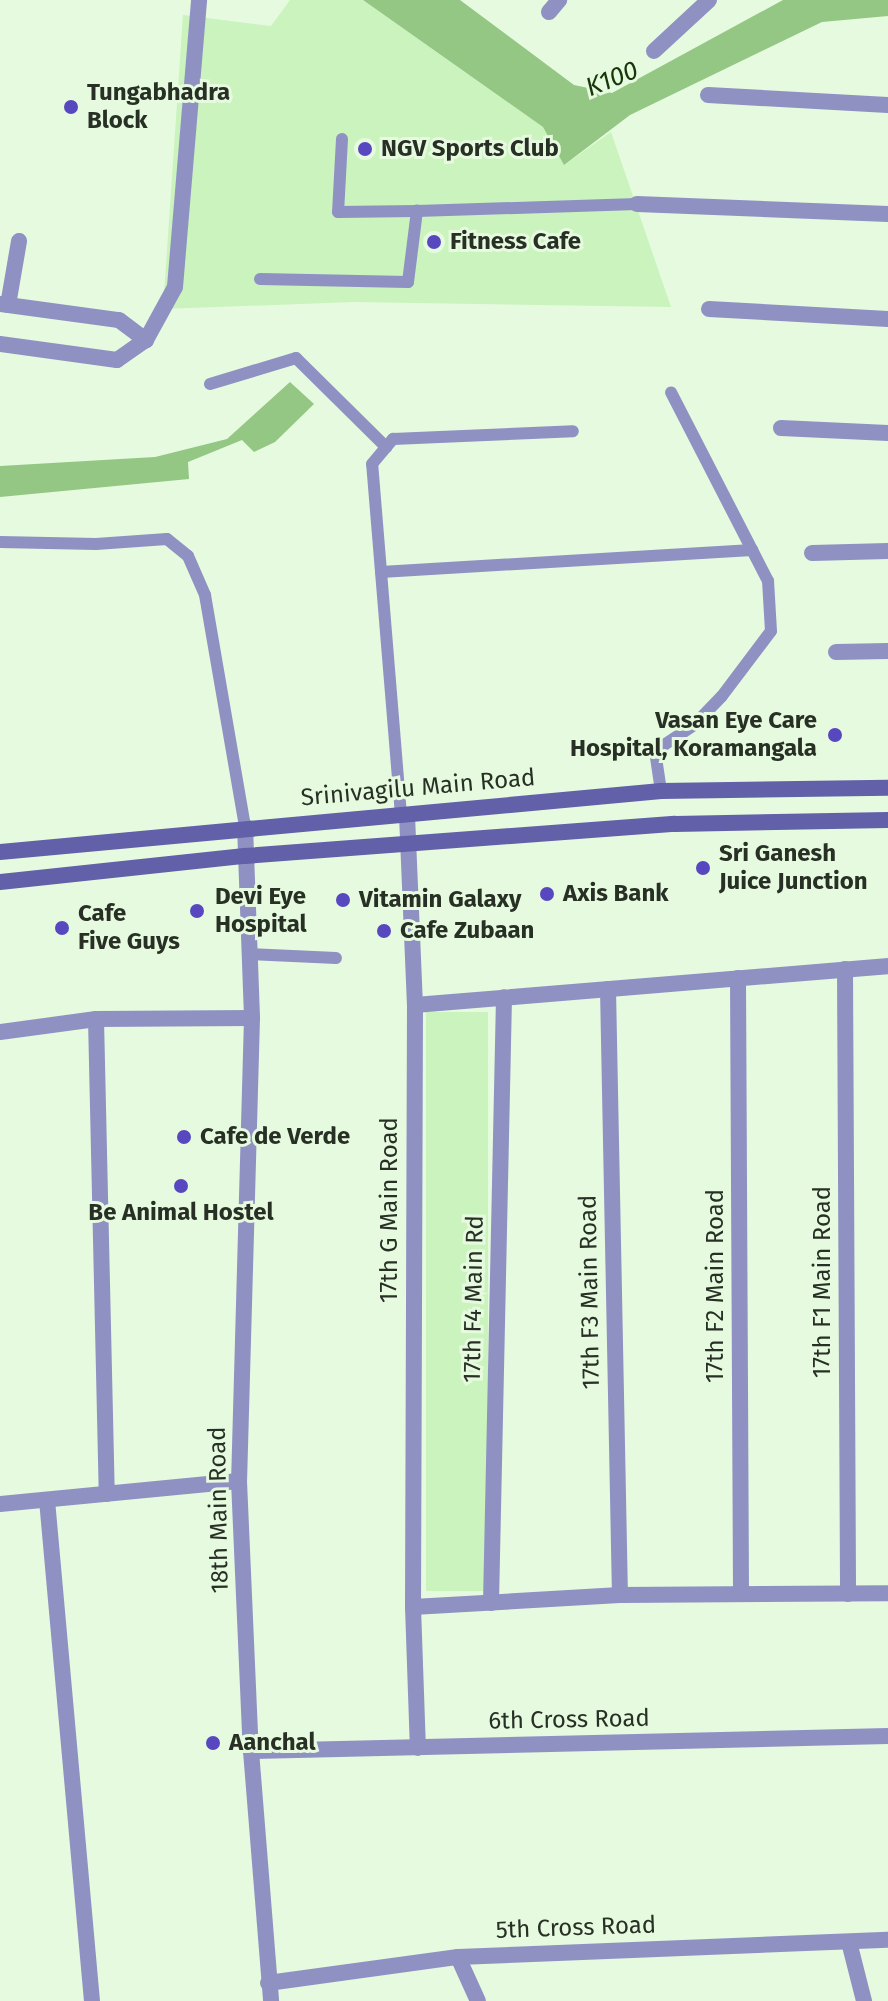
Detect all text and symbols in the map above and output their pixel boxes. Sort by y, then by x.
water label: K100 [581,54,643,104]
place label: Tungabhadra Block [87,79,230,135]
marker: Tungabhadra Block [62,98,80,116]
place label: NGV Sports Club [381,135,559,163]
marker: NGV Sports Club [356,140,374,158]
place label: Fitness Cafe [450,228,581,256]
marker: Fitness Cafe [425,233,443,251]
place label: Vasan Eye Care Hospital, Koramangala [570,707,817,763]
marker: Vasan Eye Care Hospital, Koramangala [824,724,846,746]
street label: Srinivagilu Main Road [300,763,536,813]
place label: Sri Ganesh Juice Junction [719,840,868,896]
marker: Sri Ganesh Juice Junction [694,859,712,877]
place label: Axis Bank [563,880,669,908]
place label: Devi Eye Hospital [215,883,307,939]
marker: Axis Bank [538,885,556,903]
place label: Vitamin Galaxy [359,886,521,914]
marker: Vitamin Galaxy [334,891,352,909]
place label: Cafe Five Guys [78,900,180,956]
marker: Devi Eye Hospital [186,900,208,922]
place label: Cafe Zubaan [400,917,534,945]
marker: Cafe Five Guys [53,919,71,937]
marker: Cafe Zubaan [375,922,393,940]
street label: 17th G Main Road [376,1117,404,1303]
place label: Cafe de Verde [200,1123,350,1151]
marker: Cafe de Verde [175,1128,193,1146]
marker: Be Animal Hostel [172,1177,190,1195]
street label: 17th F1 Main Road [809,1186,837,1378]
street label: 17th F2 Main Road [702,1189,730,1383]
street label: 17th F3 Main Road [574,1195,606,1389]
place label: Be Animal Hostel [88,1199,274,1227]
street label: 17th F4 Main Rd [458,1215,490,1383]
street label: 18th Main Road [203,1426,235,1594]
street label: 6th Cross Road [488,1704,650,1736]
place label: Aanchal [229,1729,316,1757]
marker: Aanchal [204,1734,222,1752]
street label: 5th Cross Road [495,1911,657,1945]

